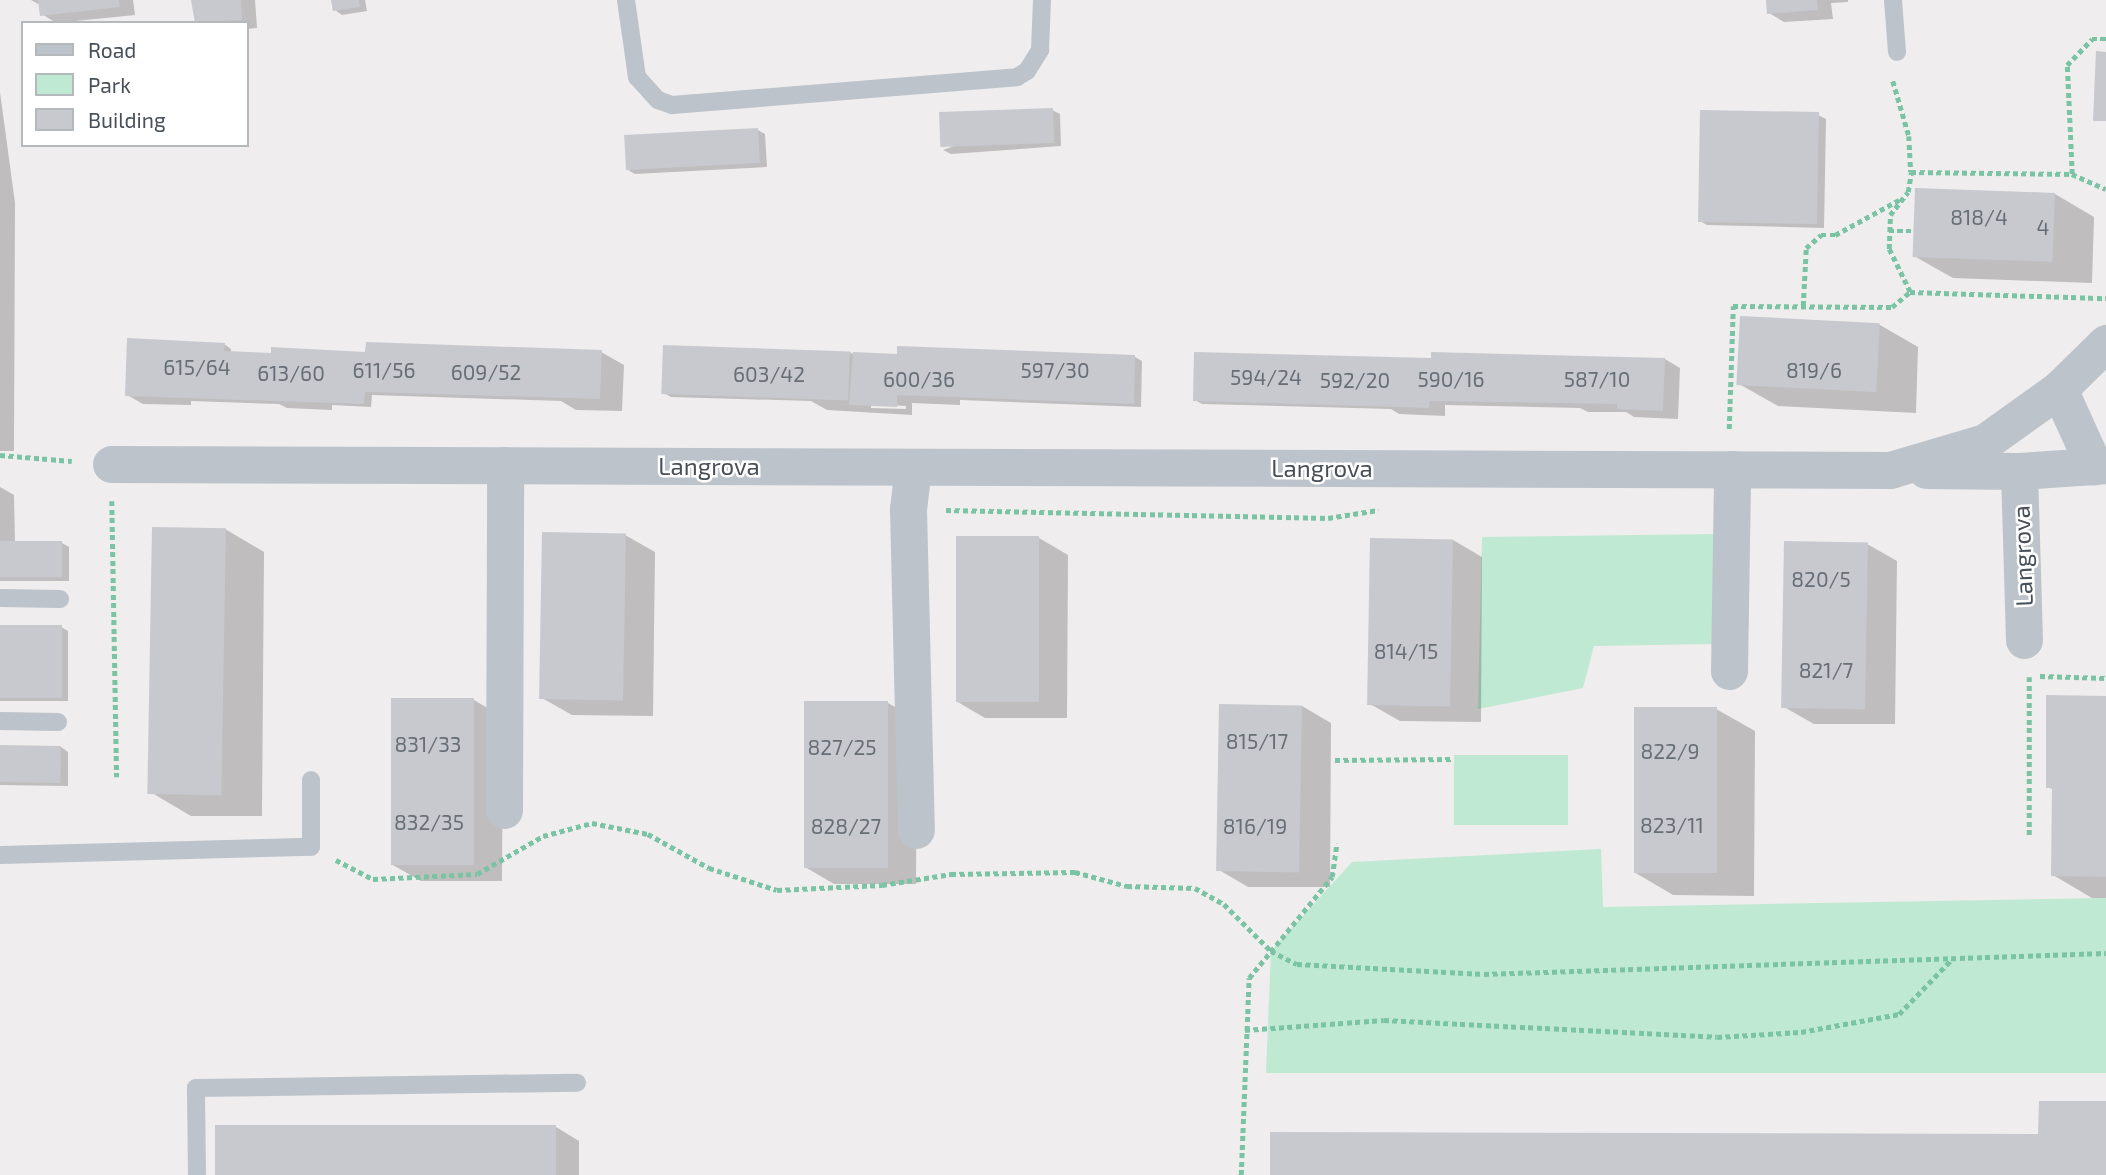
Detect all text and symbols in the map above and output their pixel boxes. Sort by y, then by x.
legend [21,21,248,147]
text: Road [88,37,136,62]
text: Park [88,72,131,97]
text: Building [88,107,166,132]
house number: 818/4 [1950,204,2008,230]
house number: 4 [2037,214,2049,240]
house number: 615/64 [163,354,231,380]
house number: 611/56 [353,357,415,383]
house number: 597/30 [1020,357,1090,383]
house number: 819/6 [1786,357,1842,383]
house number: 609/52 [451,359,521,385]
house number: 613/60 [257,360,325,386]
house number: 603/42 [733,361,805,387]
house number: 594/24 [1230,364,1302,390]
house number: 600/36 [883,366,955,392]
house number: 590/16 [1417,366,1485,392]
house number: 587/10 [1564,366,1630,392]
house number: 592/20 [1320,367,1390,393]
street label: Langrova [658,452,760,480]
street label: Langrova [1271,454,1373,482]
street label: Langrova [2006,505,2038,607]
house number: 820/5 [1791,566,1851,592]
house number: 814/15 [1374,638,1438,664]
house number: 821/7 [1799,657,1853,683]
house number: 815/17 [1226,728,1288,754]
house number: 831/33 [395,731,461,757]
house number: 827/25 [807,734,877,760]
house number: 822/9 [1640,738,1700,764]
house number: 832/35 [394,809,464,835]
house number: 823/11 [1640,812,1704,838]
house number: 828/27 [811,813,881,839]
house number: 816/19 [1223,813,1287,839]

